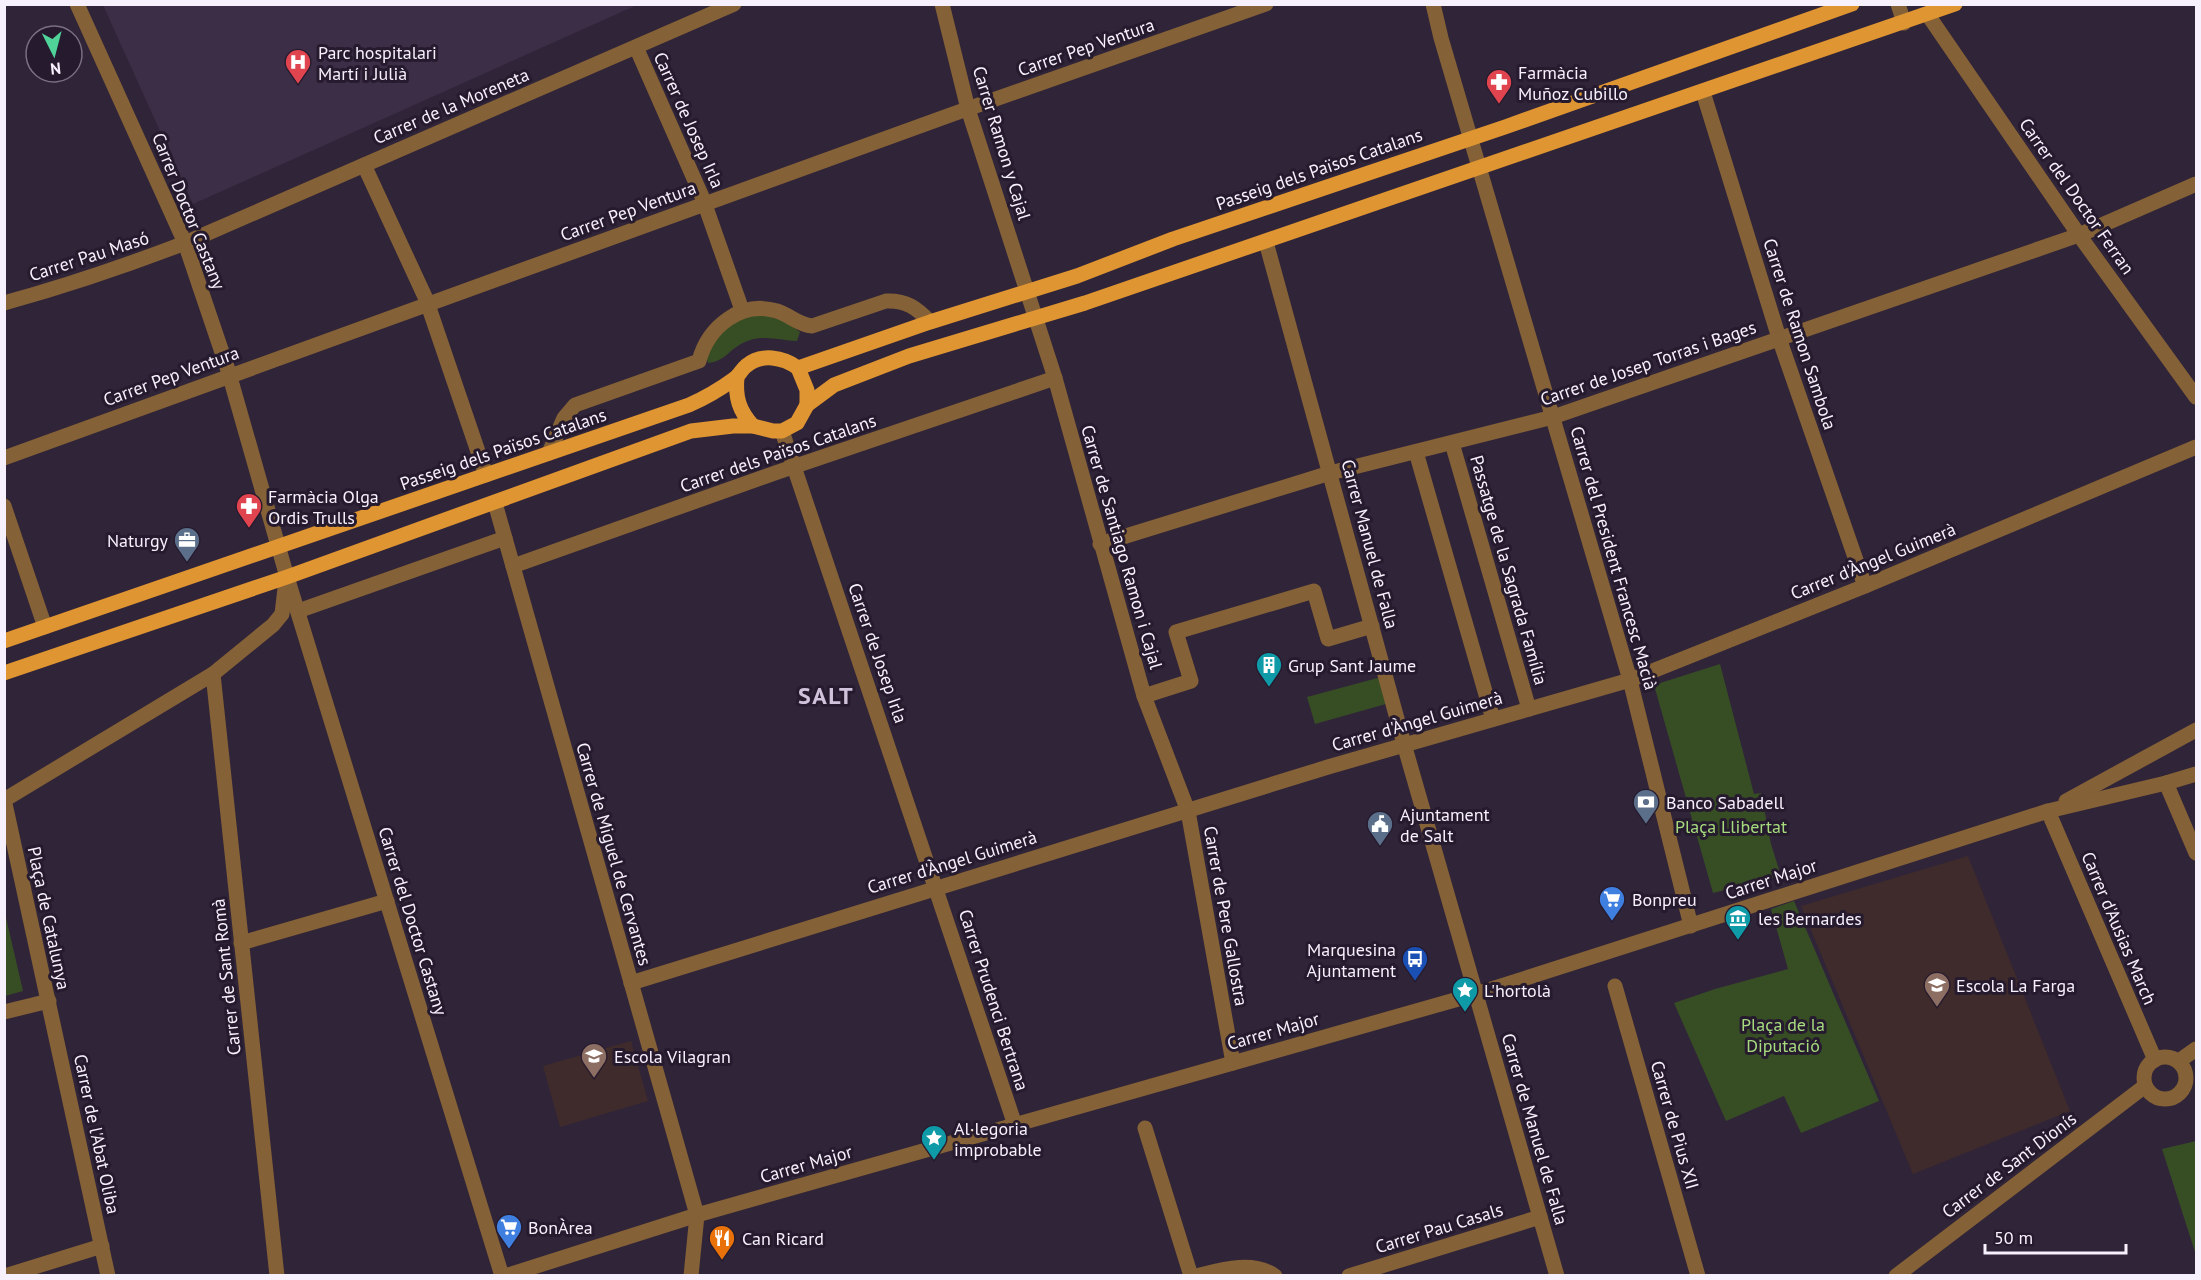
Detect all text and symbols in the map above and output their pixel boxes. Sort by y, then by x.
street label: Carrer Pep Ventura [1015,13,1157,81]
north arrow [24,24,84,84]
place label: Parc hospitalari Martí i Julià [318,41,437,85]
hospital icon: Parc hospitalari Martí i Julià [283,47,313,85]
street label: Carrer de Josep Irla [649,48,729,192]
text: N [49,58,62,79]
place label: Farmàcia Muñoz Cubillo [1518,61,1628,105]
street label: Carrer de la Moreneta [370,63,532,149]
street label: Carrer Ramon y Cajal [968,63,1037,223]
pharmacy icon: Farmàcia Muñoz Cubillo [1484,67,1514,105]
street label: Carrer del Doctor Ferran [2014,113,2140,279]
street label: Passeig dels Països Catalans [1213,123,1425,215]
street label: Carrer Doctor Castany [147,129,231,293]
street label: Carrer Pep Ventura [557,176,699,246]
street label: Carrer Pau Masó [26,226,152,286]
street label: Carrer de Ramon Sambola [1758,235,1842,433]
street label: Carrer de Josep Torras i Bages [1537,315,1759,411]
street label: Carrer Pep Ventura [100,341,242,411]
street label: Passeig dels Països Catalans [397,403,609,495]
street label: Carrer dels Països Catalans [677,409,879,497]
street label: Carrer de Santiago Ramon i Cajal [1076,422,1168,673]
street label: Carrer del President Francesc Macià [1565,424,1663,692]
street label: Passatge de la Sagrada Família [1465,452,1553,688]
street label: Carrer Manuel de Falla [1336,457,1404,631]
place label: Farmàcia Olga Ordis Trulls [268,485,379,529]
pharmacy icon: Farmàcia Olga Ordis Trulls [234,491,264,529]
street label: Carrer d'Àngel Guimerà [1787,517,1959,605]
office icon: Naturgy [172,525,202,563]
place label: Naturgy [107,529,169,552]
street label: Carrer de Josep Irla [843,580,913,726]
building icon: Grup Sant Jaume [1254,650,1284,688]
place label: Grup Sant Jaume [1288,654,1416,677]
district label: SALT [798,680,854,711]
street label: Carrer d'Àngel Guimerà [1329,686,1505,756]
street label: Carrer de Miguel de Cervantes [571,740,657,968]
bank icon: Banco Sabadell [1631,787,1661,825]
place label: Banco Sabadell [1666,791,1785,814]
place label: Ajuntament de Salt [1400,803,1490,847]
public building icon: Ajuntament de Salt [1365,809,1395,847]
park label: Plaça Llibertat [1675,815,1787,838]
street label: Carrer del Doctor Castany [373,824,453,1019]
street label: Carrer de Pere Gallostra [1199,824,1253,1008]
street label: Carrer d'Àngel Guimerà [864,825,1040,899]
street label: Plaça de Catalunya [23,844,75,992]
street label: Carrer d'Ausias March [2076,848,2162,1008]
street label: Carrer Major [1722,853,1820,905]
supermarket icon: Bonpreu [1597,884,1627,922]
place label: Bonpreu [1632,888,1697,911]
street label: Carrer de Sant Romà [206,898,246,1056]
museum icon: les Bernardes [1723,903,1753,941]
street label: Carrer Prudenci Bertrana [954,907,1034,1093]
place label: les Bernardes [1758,907,1862,930]
place label: Marquesina Ajuntament [1306,938,1396,982]
bus stop icon: Marquesina Ajuntament [1400,944,1430,982]
school or university icon: Escola La Farga [1922,970,1952,1008]
place label: Escola La Farga [1956,974,2075,997]
place icon: L'hortolà [1450,975,1480,1013]
place label: L'hortolà [1484,979,1551,1002]
street label: Carrer Major [1224,1007,1322,1055]
park label: Plaça de la Diputació [1741,1013,1825,1057]
street label: Carrer de Manuel de Falla [1497,1031,1573,1227]
school or university icon: Escola Vilagran [579,1041,609,1079]
place label: Escola Vilagran [614,1045,731,1068]
street label: Carrer de l'Abat Oliba [69,1052,125,1216]
street label: Carrer de Pius XII [1646,1058,1704,1192]
street label: Carrer de Sant Dionís [1937,1107,2081,1223]
place label: Al·legoria improbable [954,1117,1042,1161]
place icon: Al·legoria improbable [919,1123,949,1161]
street label: Carrer Major [757,1140,855,1188]
street label: Carrer Pau Casals [1372,1198,1506,1258]
supermarket icon: BonÀrea [494,1212,524,1250]
place label: BonÀrea [528,1216,593,1239]
scale bar [1985,1217,2126,1255]
restaurant icon: Can Ricard [707,1223,737,1261]
text: 50 m [1994,1226,2033,1249]
place label: Can Ricard [742,1227,824,1250]

